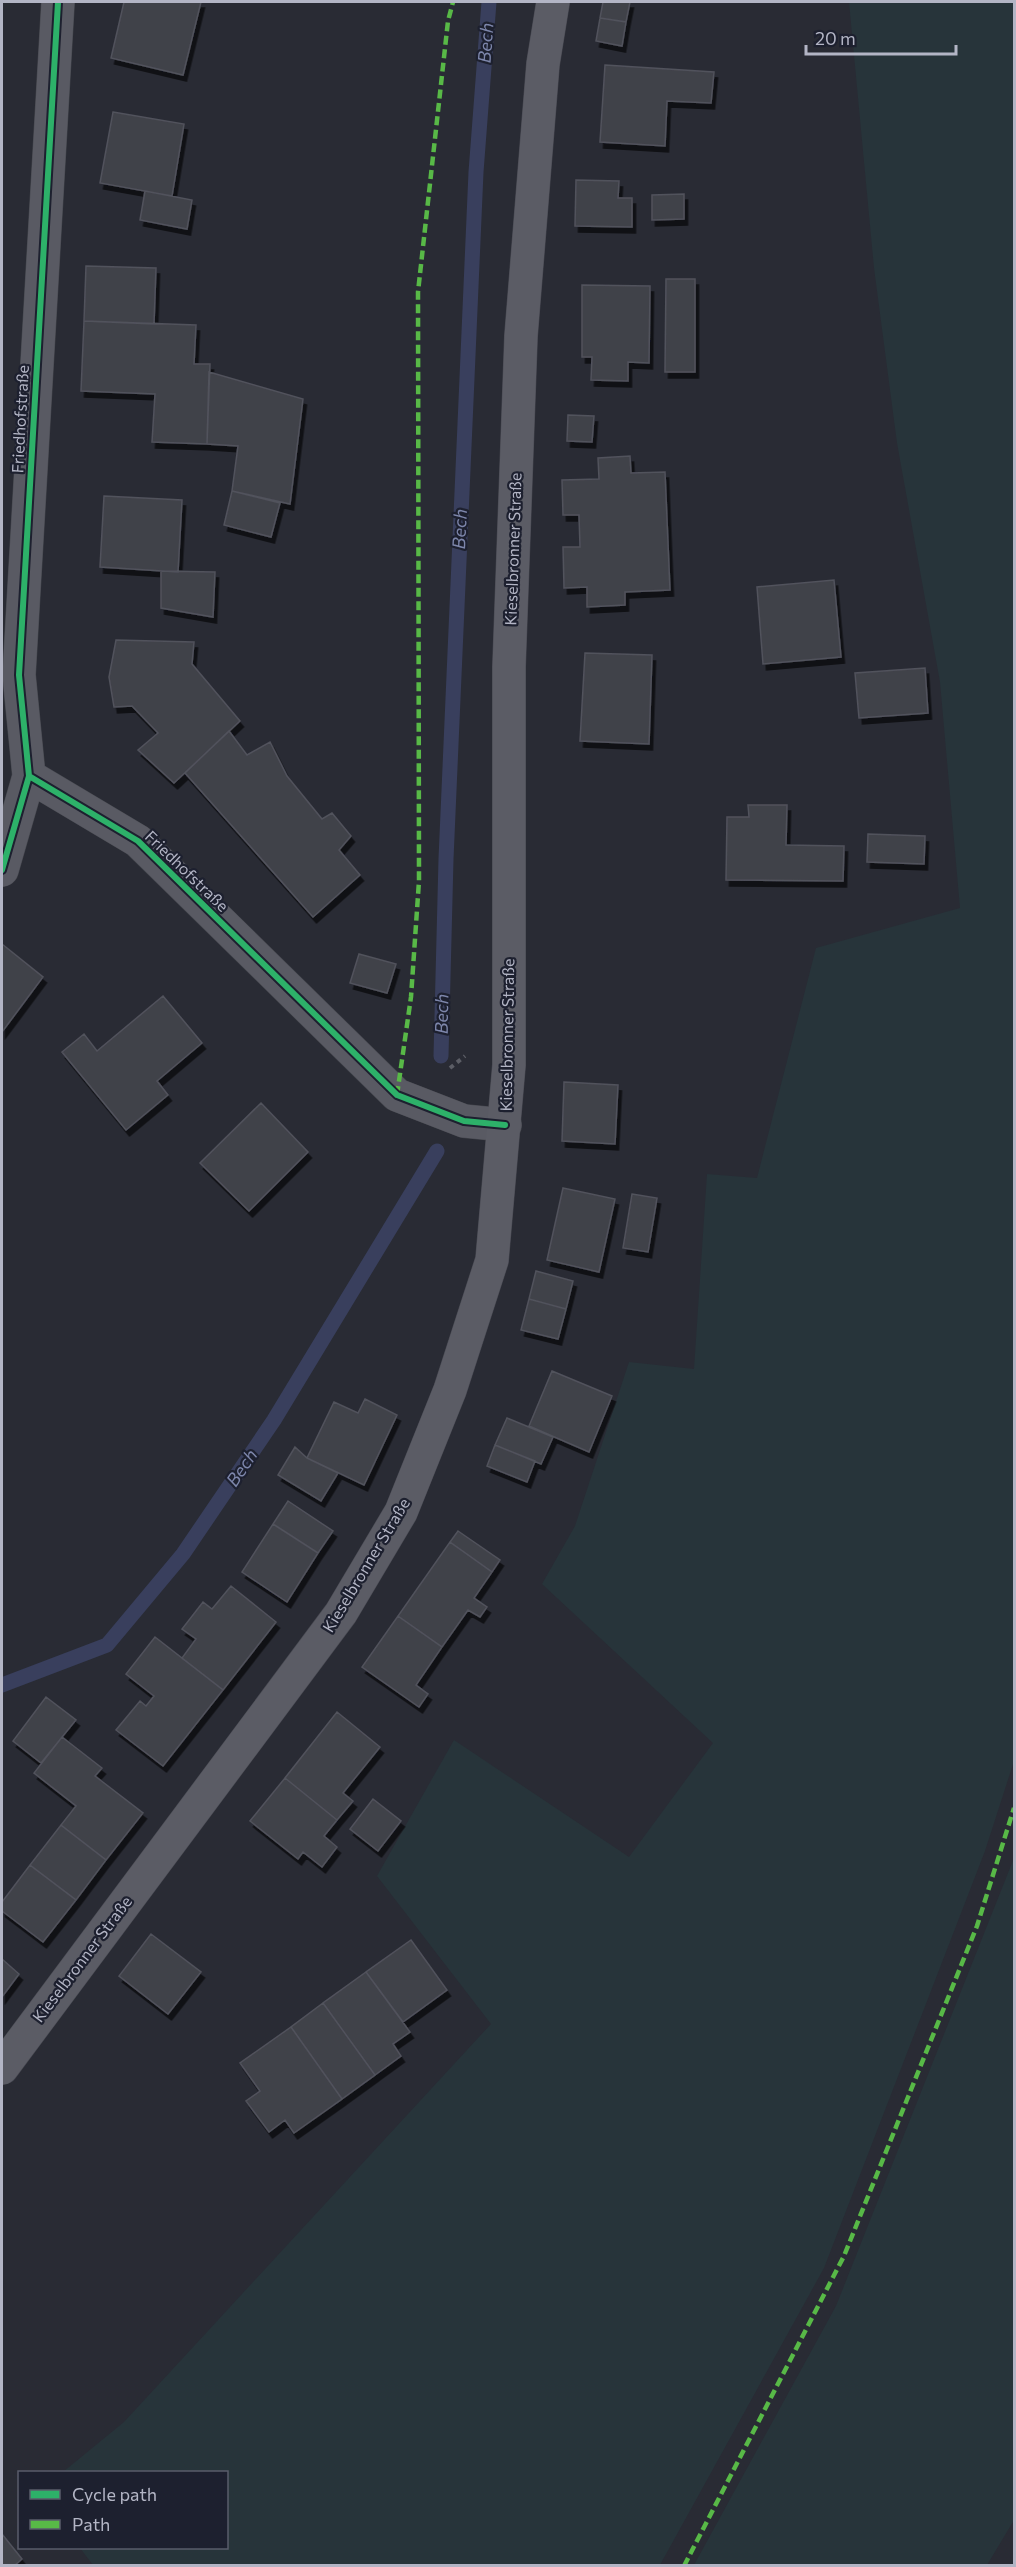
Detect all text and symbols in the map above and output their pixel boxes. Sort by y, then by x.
scale bar [806,18,956,56]
water label: Bech [473,22,497,64]
text: 20 m [815,27,856,49]
street label: Friedhofstraße [7,364,32,474]
street label: Kieselbronner Straße [500,472,525,626]
water label: Bech [447,508,471,550]
street label: Friedhofstraße [142,826,233,915]
street label: Kieselbronner Straße [496,958,517,1112]
water label: Bech [430,994,452,1034]
water label: Bech [221,1445,262,1490]
street label: Kieselbronner Straße [318,1494,413,1635]
street label: Kieselbronner Straße [28,1892,135,2025]
legend [18,2471,228,2549]
text: Cycle path [72,2483,157,2505]
text: Path [72,2513,110,2535]

